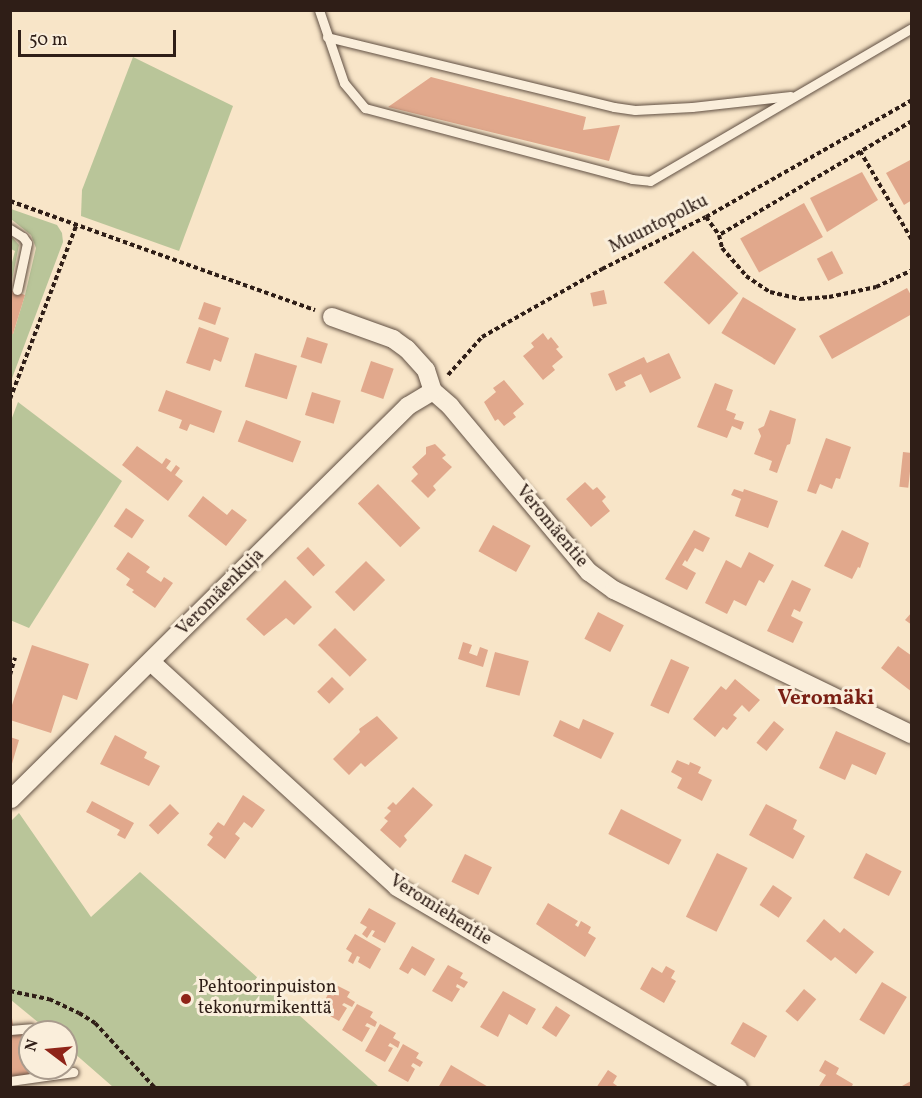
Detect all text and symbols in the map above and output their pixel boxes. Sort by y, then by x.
scale bar [21,18,178,56]
text: 50 m [29,28,68,53]
street label: Muuntopolku [606,191,712,259]
street label: Veromäentie [510,481,592,573]
street label: Veromäenkuja [173,545,269,641]
district label: Veromäki [777,686,875,712]
street label: Veromiehentie [385,871,495,951]
place label: Pehtoorinpuiston tekonurmikenttä [198,978,336,1020]
marker: Pehtoorinpuiston tekonurmikenttä [179,992,193,1006]
north arrow [18,1020,78,1080]
text: N [20,1037,45,1054]

